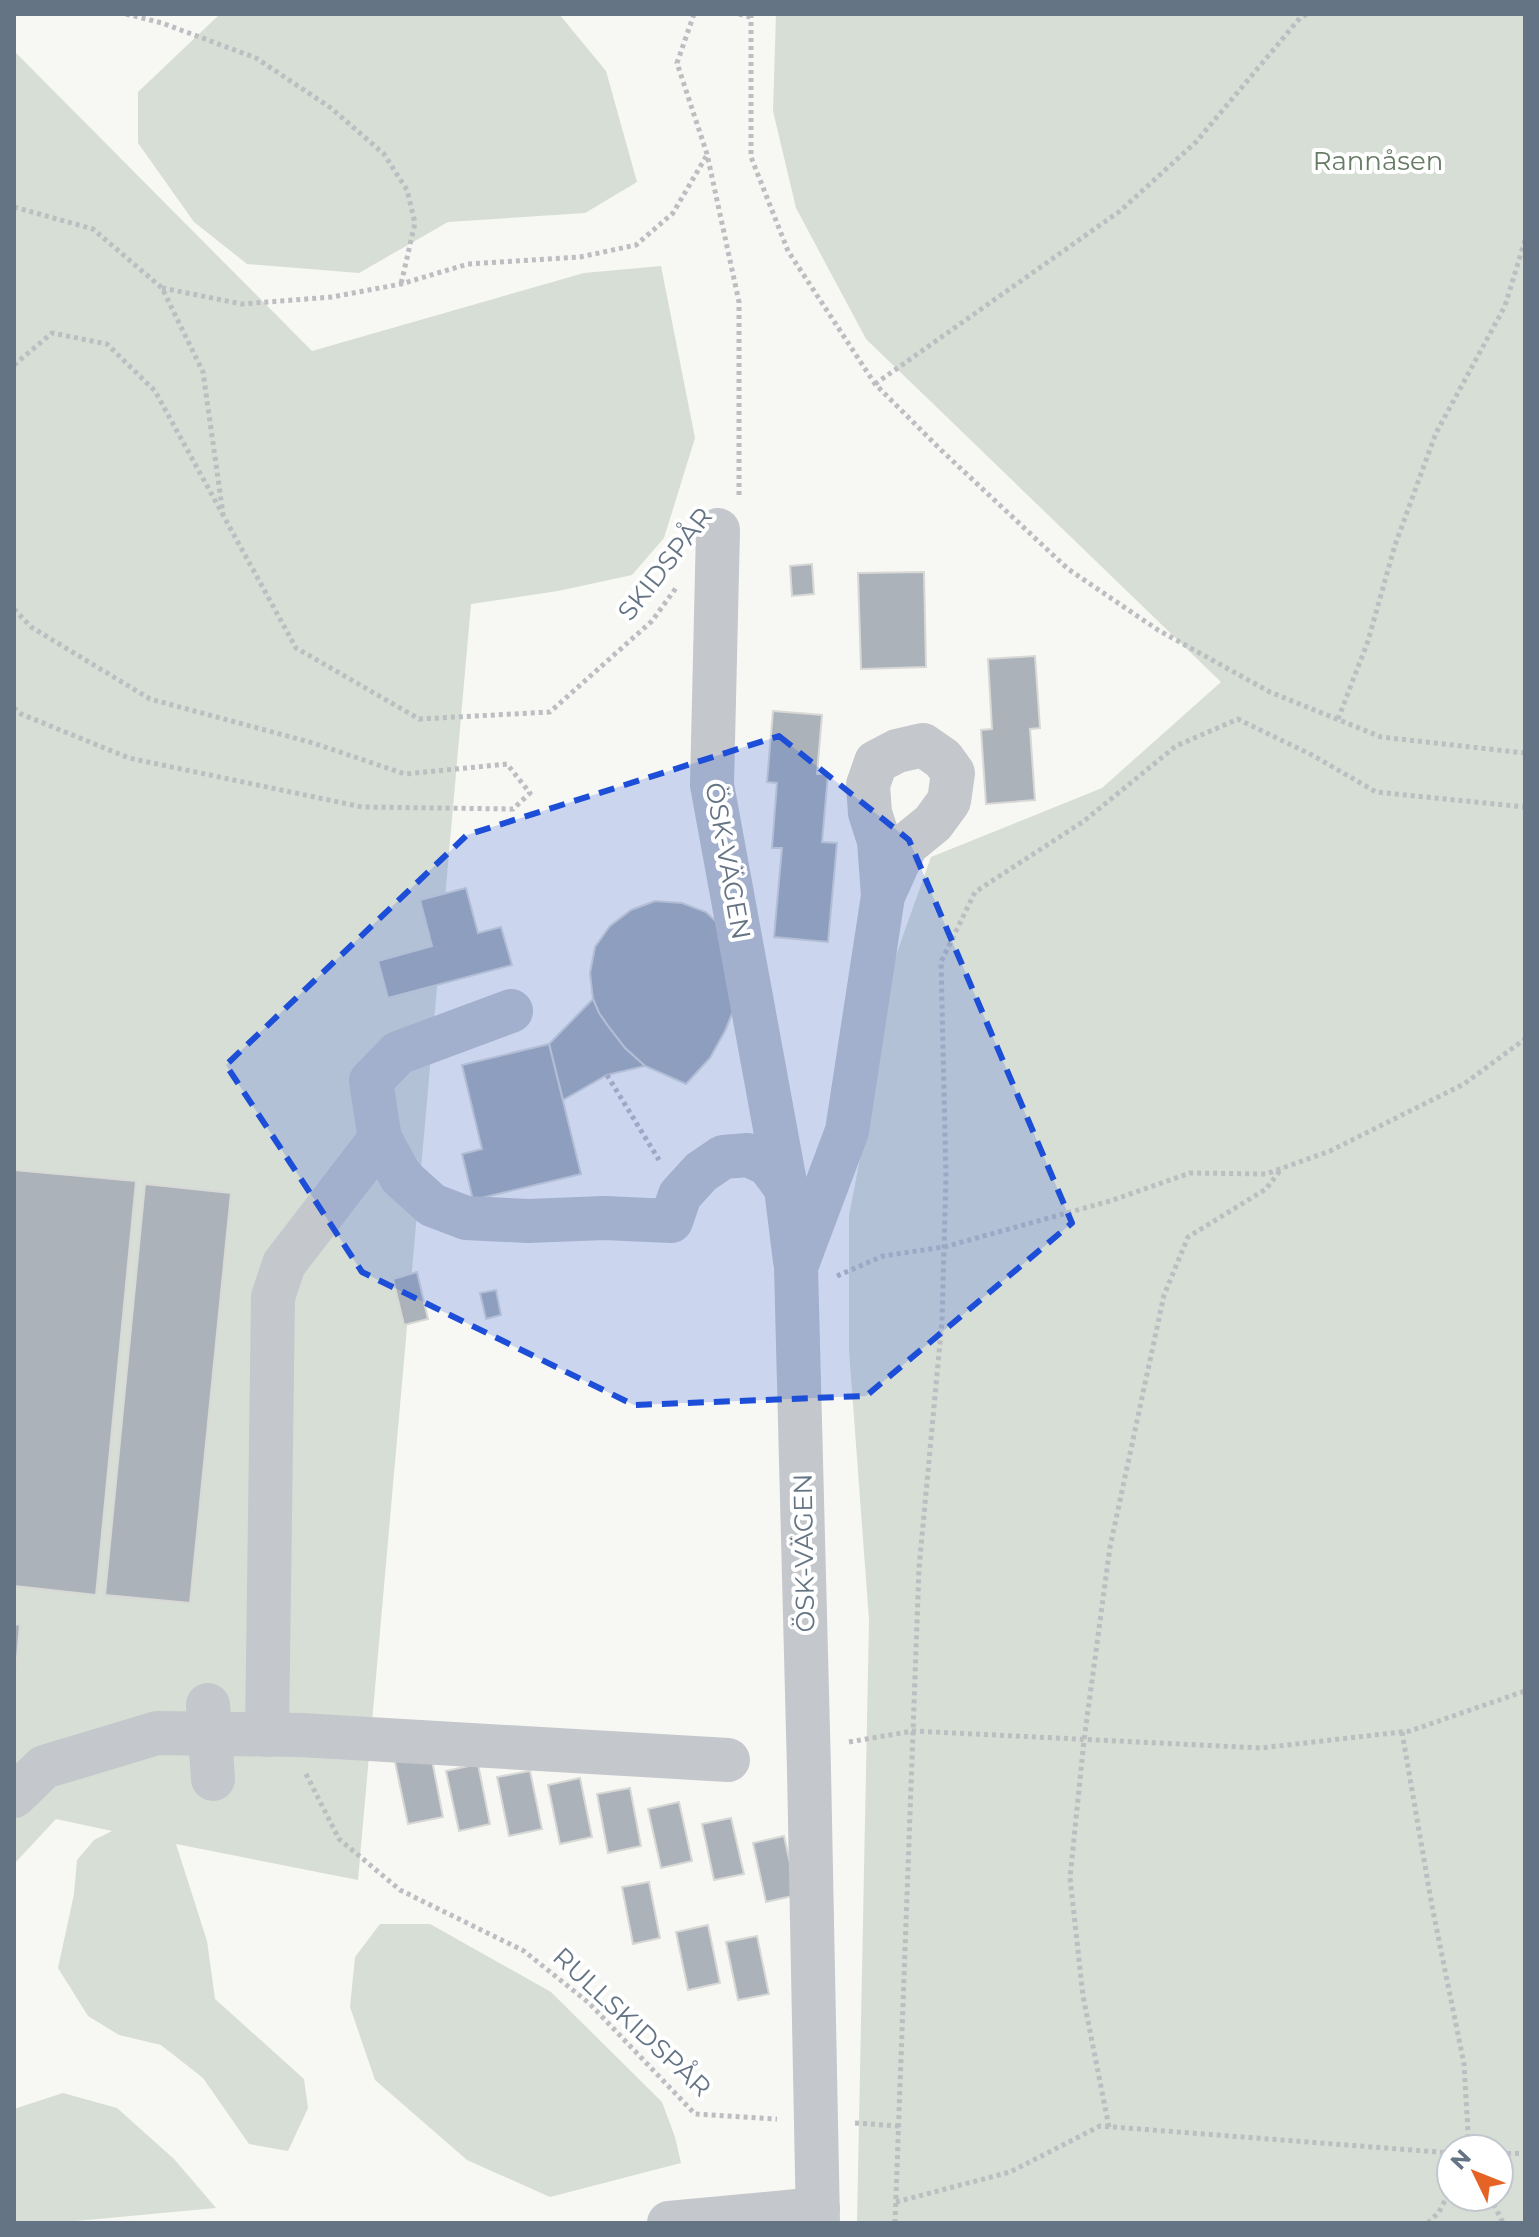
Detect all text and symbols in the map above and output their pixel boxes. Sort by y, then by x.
park label: Rannåsen [1313,145,1443,177]
street label: SKIDSPÅR [611,501,719,627]
street label: ÖSK-VÄGEN [698,780,758,942]
street label: ÖSK-VÄGEN [787,1473,821,1633]
street label: RULLSKIDSPÅR [546,1941,718,2103]
north arrow [1435,2133,1515,2213]
text: N [1445,2144,1477,2175]

